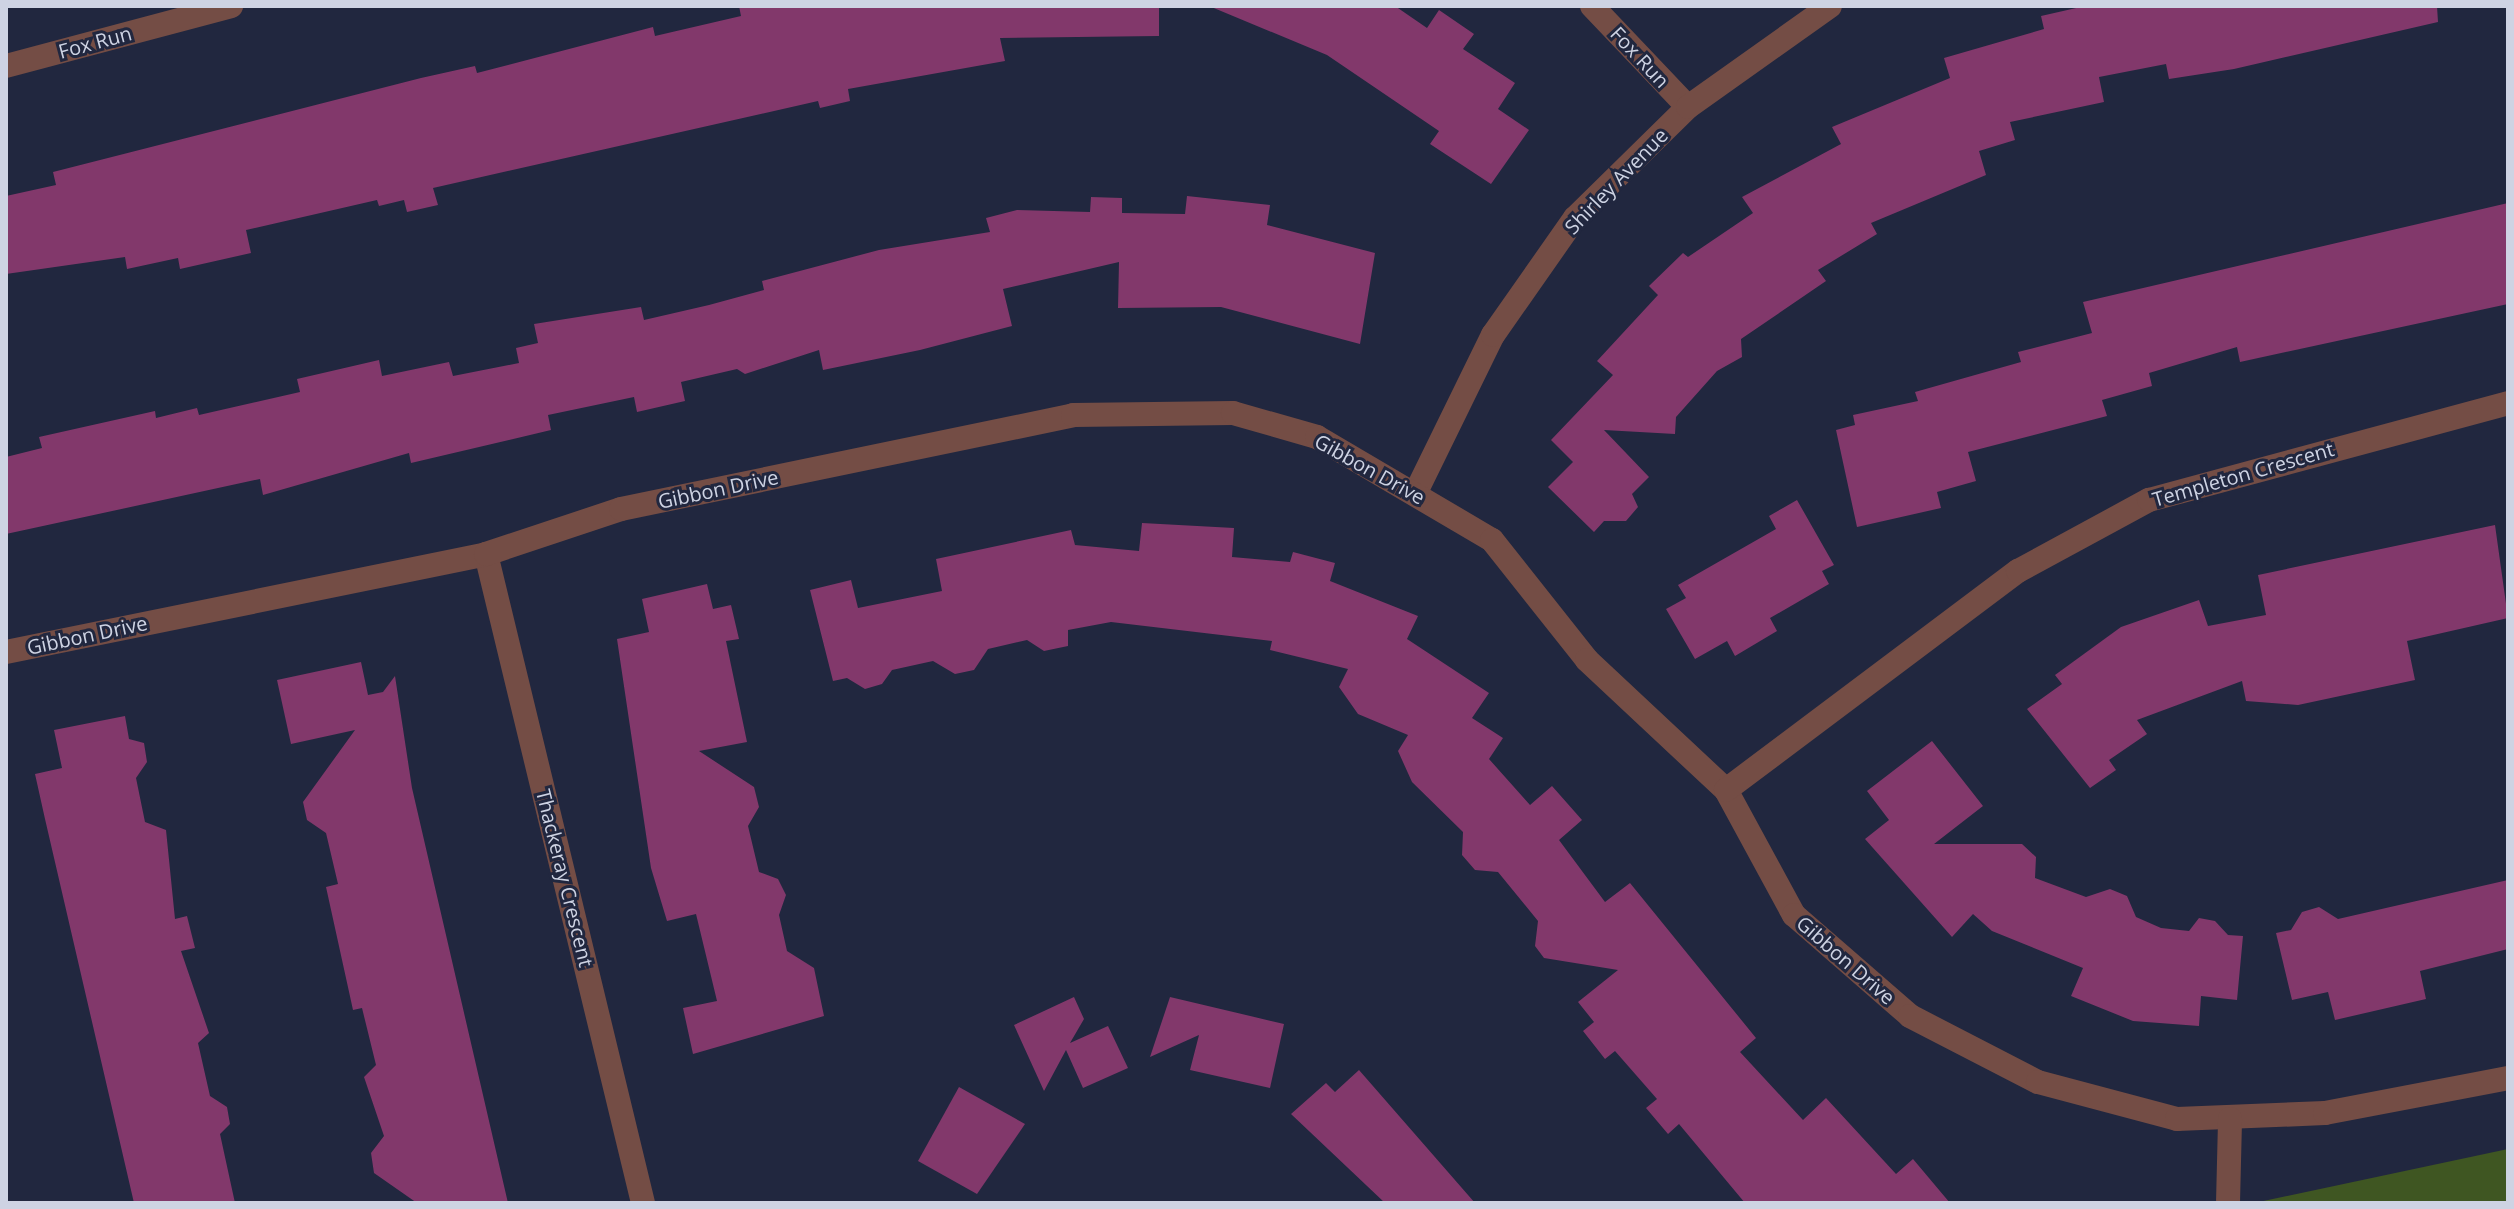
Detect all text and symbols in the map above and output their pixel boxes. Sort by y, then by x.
street label: Fox Run [56,21,134,63]
street label: Fox Run [1606,21,1674,93]
street label: Shirley Avenue [1560,123,1672,239]
street label: Gibbon Drive [1311,429,1429,509]
street label: Templeton Crescent [2150,437,2336,511]
street label: Gibbon Drive [656,465,780,513]
street label: Gibbon Drive [25,611,149,659]
street label: Thackeray Crescent [531,787,599,969]
street label: Gibbon Drive [1792,911,1900,1009]

